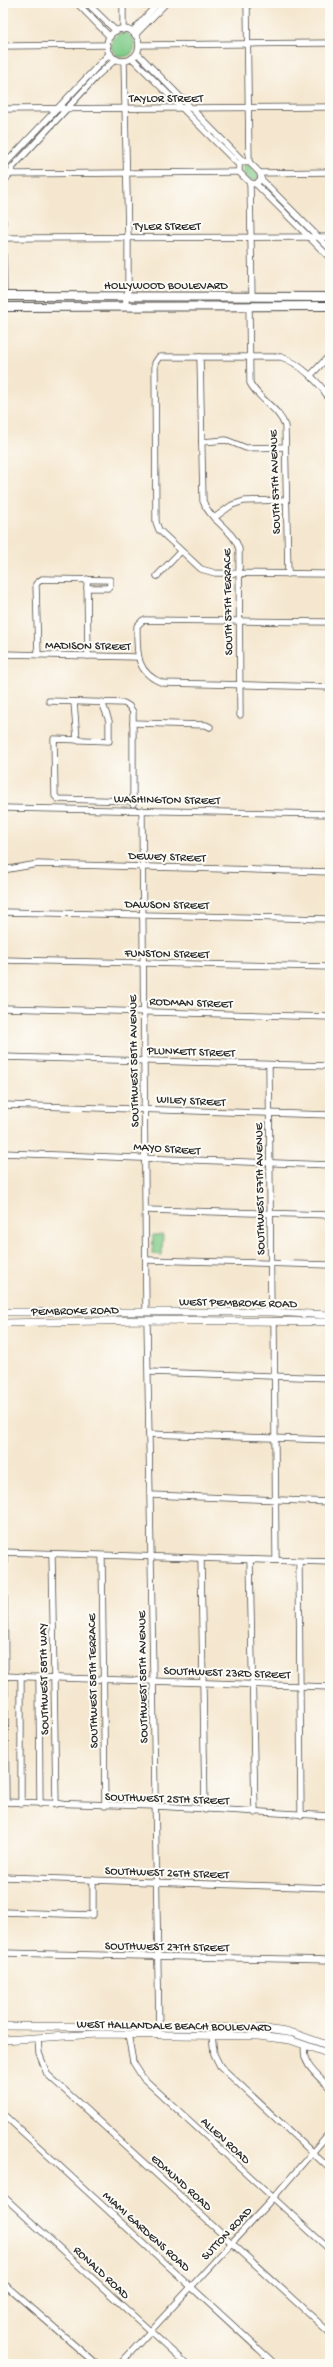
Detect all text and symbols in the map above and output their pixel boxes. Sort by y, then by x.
street label: TAYLOR STREET [128,93,204,107]
street label: TYLER STREET [132,221,202,235]
street label: HOLLYWOOD BOULEVARD [104,280,228,294]
street label: SOUTH 57TH AVENUE [267,429,285,534]
street label: SOUTH 57TH TERRACE [221,548,237,655]
street label: MADISON STREET [45,639,132,655]
street label: WASHINGTON STREET [114,793,222,809]
street label: DEWEY STREET [127,850,207,866]
street label: DAWSON STREET [124,898,211,914]
street label: FUNSTON STREET [123,947,211,963]
street label: SOUTHWEST 58TH AVENUE [127,994,143,1127]
street label: RODMAN STREET [149,996,234,1012]
street label: PLUNKETT STREET [146,1044,237,1062]
street label: WILEY STREET [156,1093,227,1111]
street label: SOUTHWEST 57TH AVENUE [253,1122,269,1255]
street label: MAYO STREET [133,1141,202,1159]
street label: WEST PEMBROKE ROAD [179,1296,297,1312]
street label: PEMBROKE ROAD [30,1304,119,1320]
street label: SOUTHWEST 58TH AVENUE [136,1610,152,1743]
street label: SOUTHWEST 58TH TERRACE [86,1613,102,1748]
street label: SOUTHWEST 58TH WAY [37,1622,53,1735]
street label: SOUTHWEST 23RD STREET [163,1665,292,1683]
street label: SOUTHWEST 25TH STREET [105,1791,231,1809]
street label: SOUTHWEST 26TH STREET [105,1865,231,1883]
street label: SOUTHWEST 27TH STREET [105,1940,231,1956]
street label: WEST HALLANDALE BEACH BOULEVARD [76,2018,272,2036]
street label: ALLEN ROAD [197,2115,252,2168]
street label: EDMUND ROAD [147,2152,214,2215]
street label: MIAMI GARDENS ROAD [99,2189,193,2276]
street label: SUTTON ROAD [199,2205,256,2264]
street label: RONALD ROAD [70,2244,132,2303]

